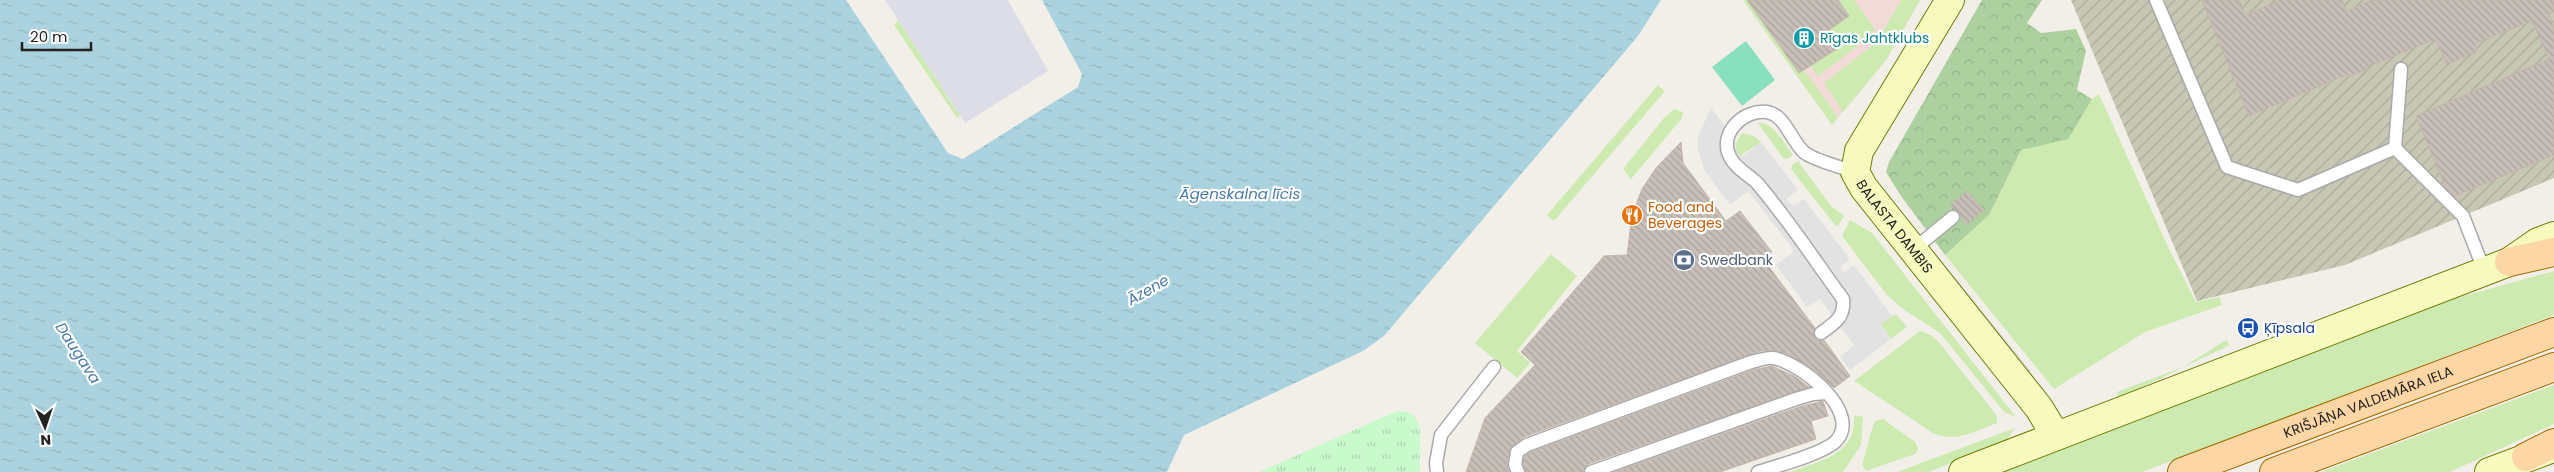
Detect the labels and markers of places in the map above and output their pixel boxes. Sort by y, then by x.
building icon: Rīgas Jahtklubs [1792,26,1816,50]
place label: Rīgas Jahtklubs [1820,28,1929,48]
place label: Food and Beverages [1648,197,1722,233]
restaurant icon: Food and Beverages [1620,203,1644,227]
bank icon: Swedbank [1672,248,1696,272]
place label: Swedbank [1700,250,1774,270]
bus stop icon: Ķīpsala [2236,316,2260,340]
place label: Ķīpsala [2264,318,2315,338]

